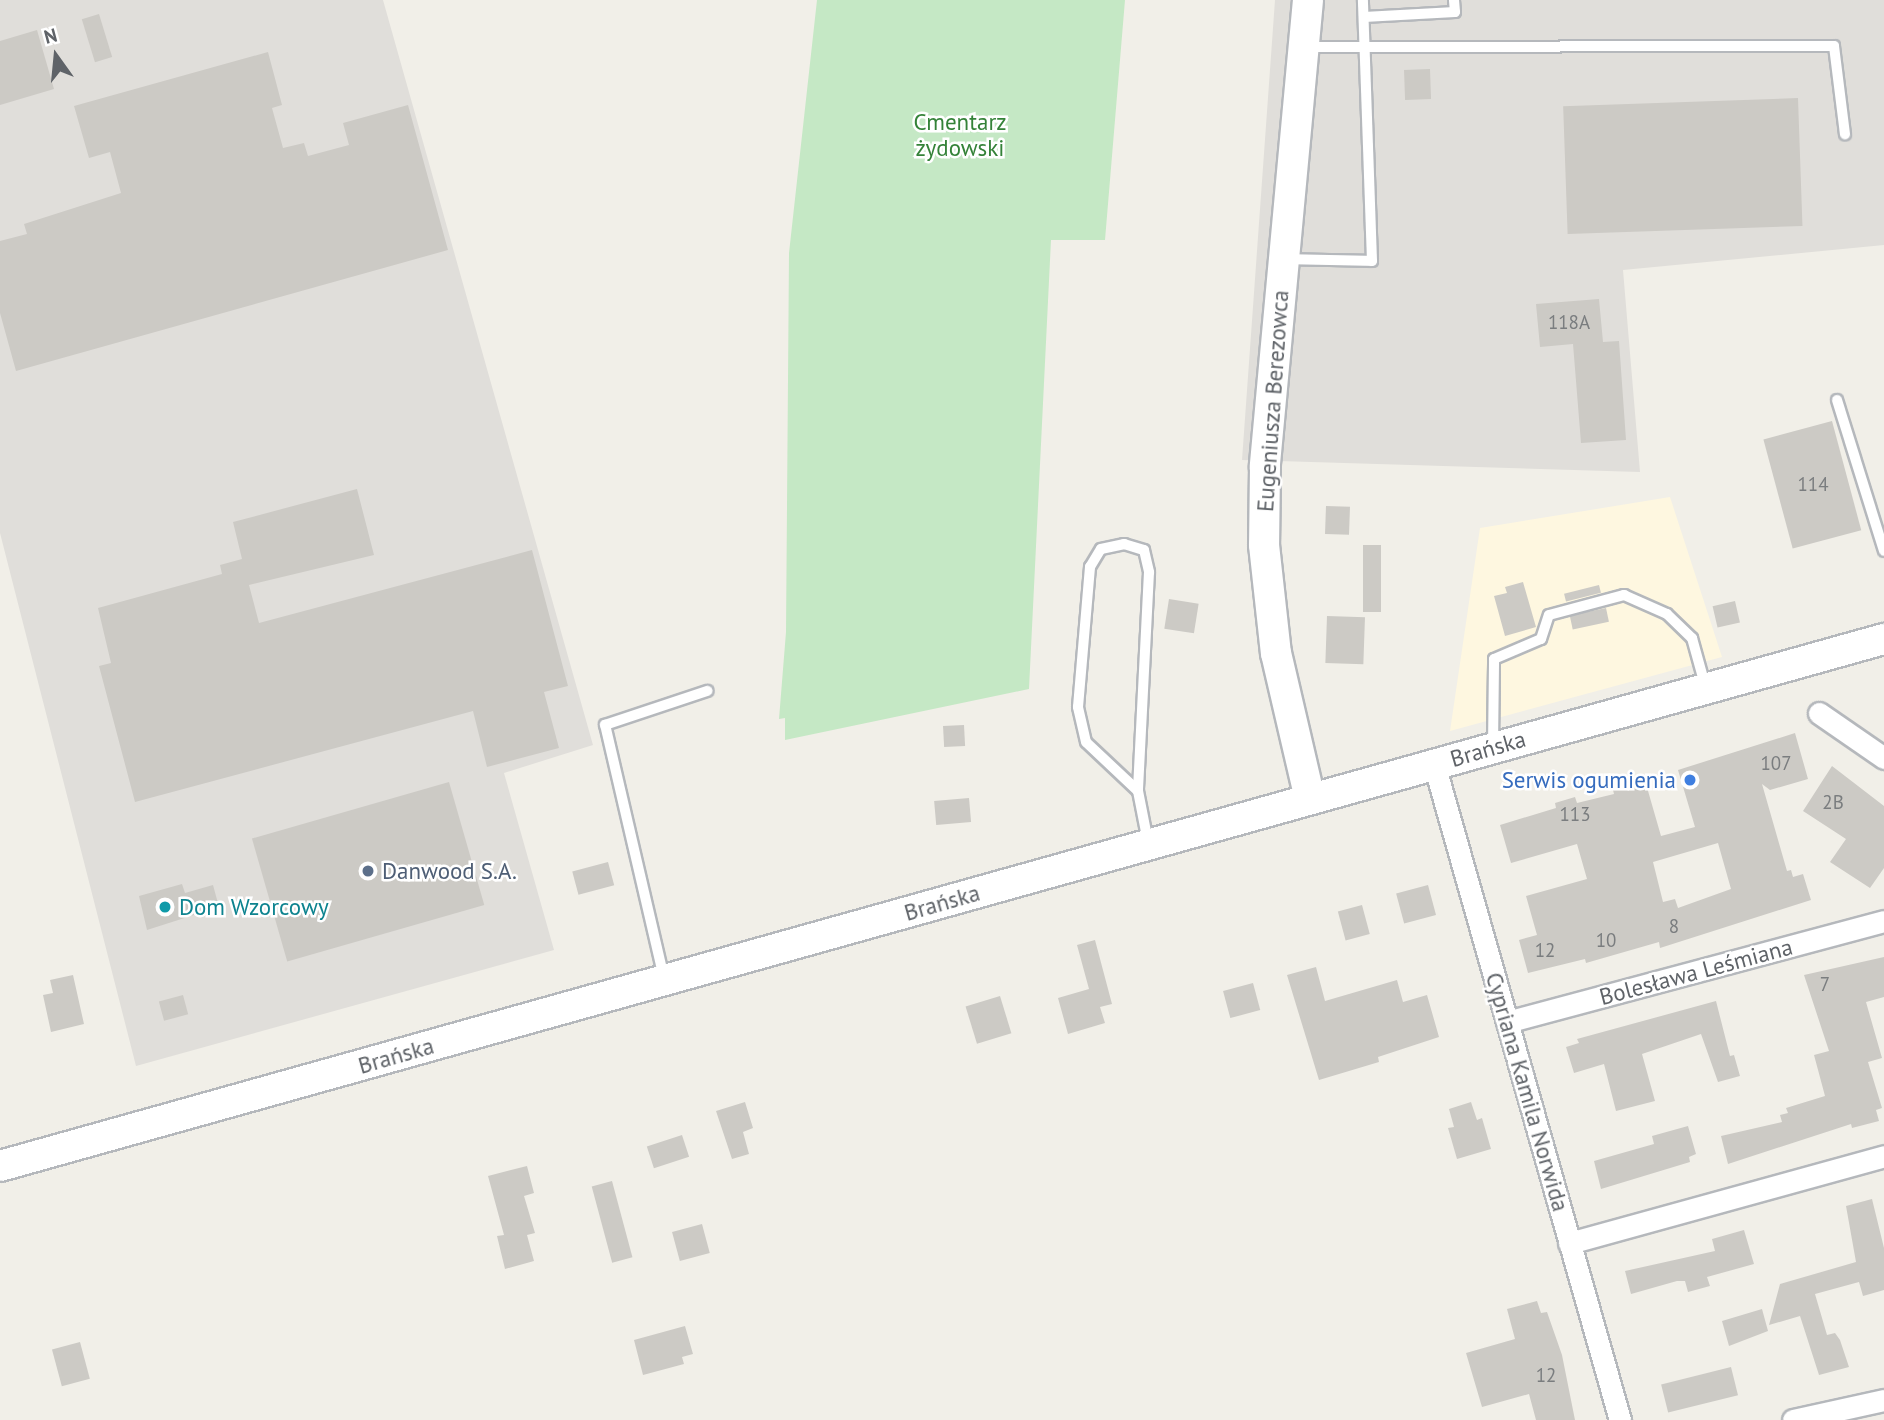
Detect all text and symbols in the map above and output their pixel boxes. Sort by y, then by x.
north arrow [21,21,91,91]
text: N [41,23,60,49]
park label: Cmentarz żydowski [914,108,1006,162]
street label: Eugeniusza Berezowca [1251,289,1295,513]
house number: 118A [1548,312,1590,334]
house number: 114 [1797,474,1829,496]
street label: Brańska [1447,725,1529,773]
house number: 107 [1760,753,1792,775]
place label: Serwis ogumienia [1502,766,1676,794]
marker: Serwis ogumienia [1682,772,1698,788]
house number: 2B [1822,792,1844,814]
house number: 113 [1559,804,1591,826]
place label: Danwood S.A. [382,857,517,885]
marker: Danwood S.A. [360,863,376,879]
street label: Brańska [901,879,983,927]
place label: Dom Wzorcowy [179,893,329,921]
marker: Dom Wzorcowy [157,899,173,915]
house number: 8 [1669,916,1679,938]
house number: 10 [1596,930,1616,952]
street label: Bolesława Leśmiana [1597,933,1795,1011]
house number: 12 [1535,940,1555,962]
street label: Cypriana Kamila Norwida [1480,969,1574,1215]
house number: 7 [1820,974,1830,996]
street label: Brańska [355,1032,437,1080]
house number: 12 [1536,1365,1556,1387]

